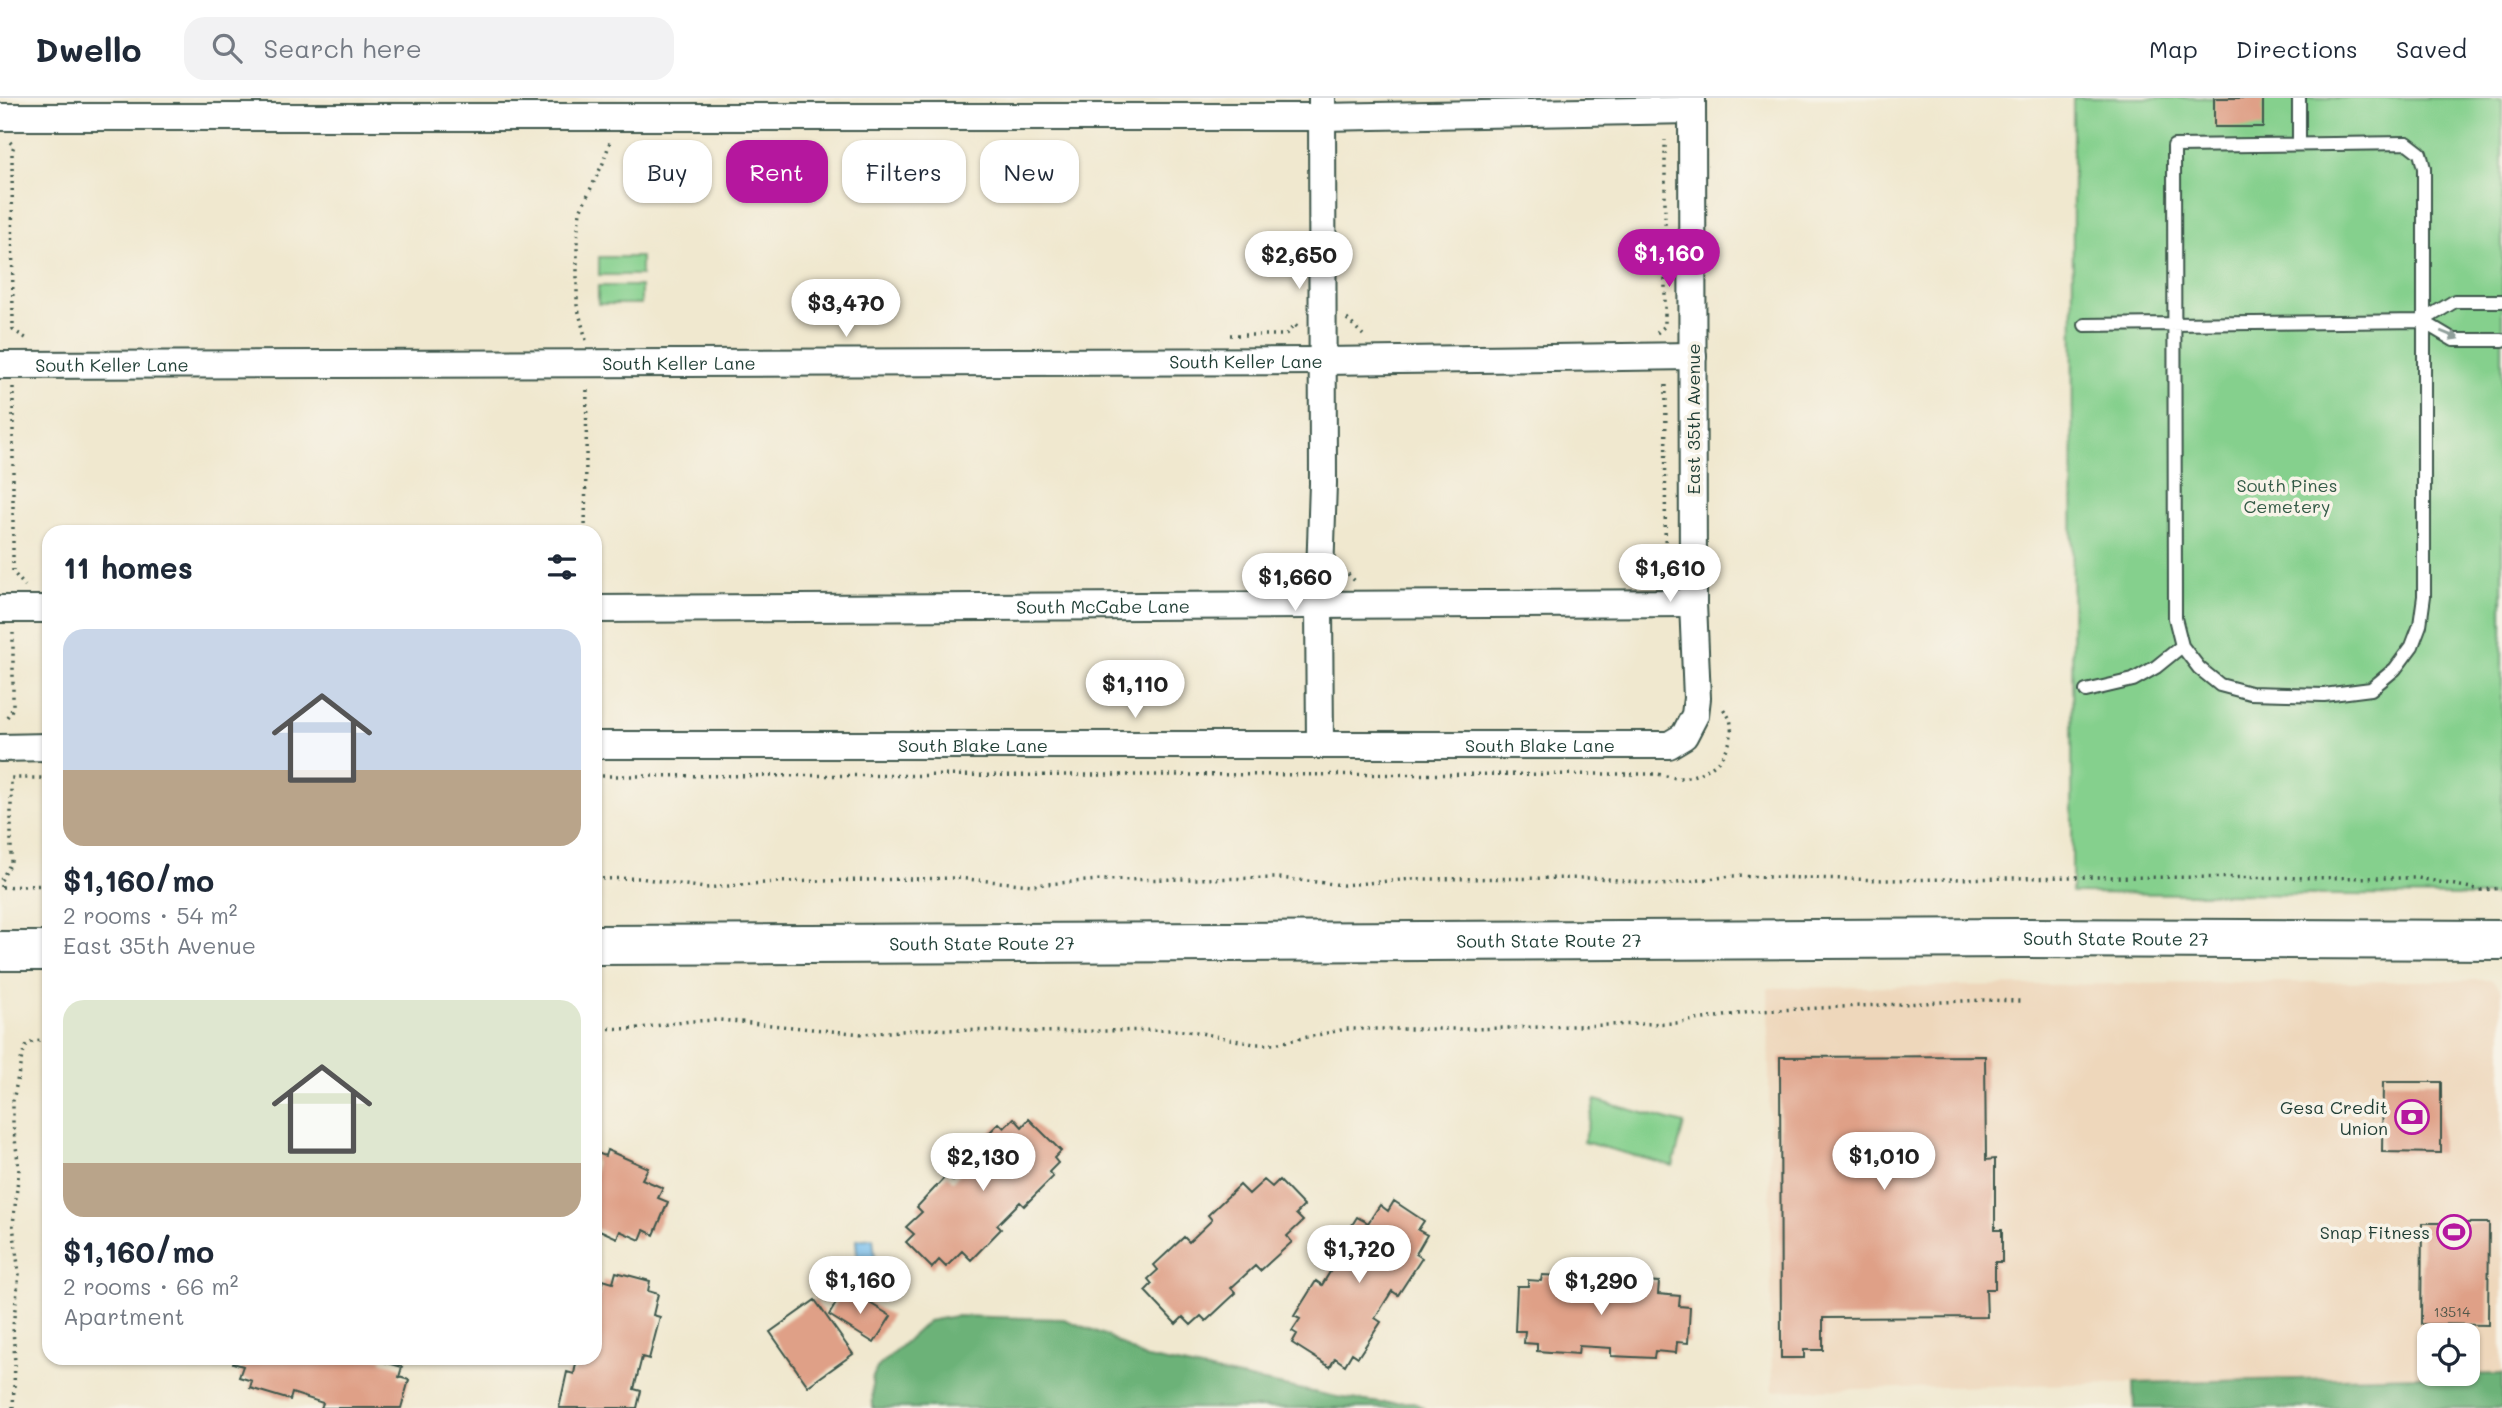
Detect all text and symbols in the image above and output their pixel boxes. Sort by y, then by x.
search box [184,17,674,80]
text: Dwello [35,27,142,70]
icon: search [208,29,246,67]
text: Search here [264,31,422,65]
text: Map [2149,33,2198,64]
text: Directions [2236,33,2358,64]
text: Saved [2396,33,2467,64]
chip: Buy [623,140,712,203]
chip: Rent [726,140,828,203]
chip: Filters [842,140,966,203]
chip: New [980,140,1079,203]
pin: $1,160 [1612,230,1726,289]
pin: $2,650 [1242,232,1356,291]
text: $1,160 [1634,237,1704,267]
text: $2,650 [1261,239,1337,269]
pin: $3,470 [789,280,903,339]
text: $3,470 [807,287,885,317]
one-way arrow [2440,330,2461,341]
street label: East 35th Avenue [1681,343,1705,495]
street label: South Keller Lane [1169,349,1323,373]
street label: South Keller Lane [602,351,756,375]
street label: South Keller Lane [35,352,189,377]
park label: South Pines Cemetery [2237,473,2337,518]
pin: $1,610 [1613,545,1727,604]
text: 11 homes [63,547,193,587]
icon: filters [543,548,581,586]
text: $1,610 [1635,552,1705,582]
pin: $1,660 [1238,554,1352,613]
text: $1,660 [1258,561,1332,591]
street label: South McCabe Lane [1016,594,1190,619]
pin: $1,110 [1078,660,1192,720]
text: $1,110 [1102,668,1168,698]
icon: home [259,675,385,801]
street label: South Blake Lane [898,733,1048,757]
street label: South Blake Lane [1465,733,1615,757]
text: $1,160/mo [63,860,214,900]
text: 2 rooms · 54 m² [63,900,238,930]
street label: South State Route 27 [2023,926,2209,951]
street label: South State Route 27 [1456,928,1642,953]
text: East 35th Avenue [63,930,256,960]
street label: South State Route 27 [889,931,1075,956]
icon: home [259,1046,385,1172]
place label: Gesa Credit Union [2280,1095,2388,1140]
bank icon: Gesa Credit Union [2393,1098,2431,1136]
pin: $1,010 [1827,1132,1941,1192]
pin: $2,130 [926,1134,1040,1193]
text: $1,010 [1848,1140,1920,1170]
text: $2,130 [947,1141,1019,1171]
sports icon: Snap Fitness [2435,1213,2473,1251]
place label: Snap Fitness [2320,1220,2430,1244]
pin: $1,720 [1302,1226,1416,1285]
text: $1,160/mo [63,1231,214,1271]
text: $1,720 [1323,1233,1395,1263]
pin: $1,160 [803,1256,917,1316]
pin: $1,290 [1544,1258,1658,1317]
text: $1,160 [825,1264,895,1294]
text: $1,290 [1565,1265,1637,1295]
text: 2 rooms · 66 m² [63,1271,238,1301]
text: Apartment [63,1301,185,1331]
house number: 13514 [2433,1302,2471,1321]
map controls [2417,1323,2480,1386]
button: locate [2417,1323,2480,1386]

